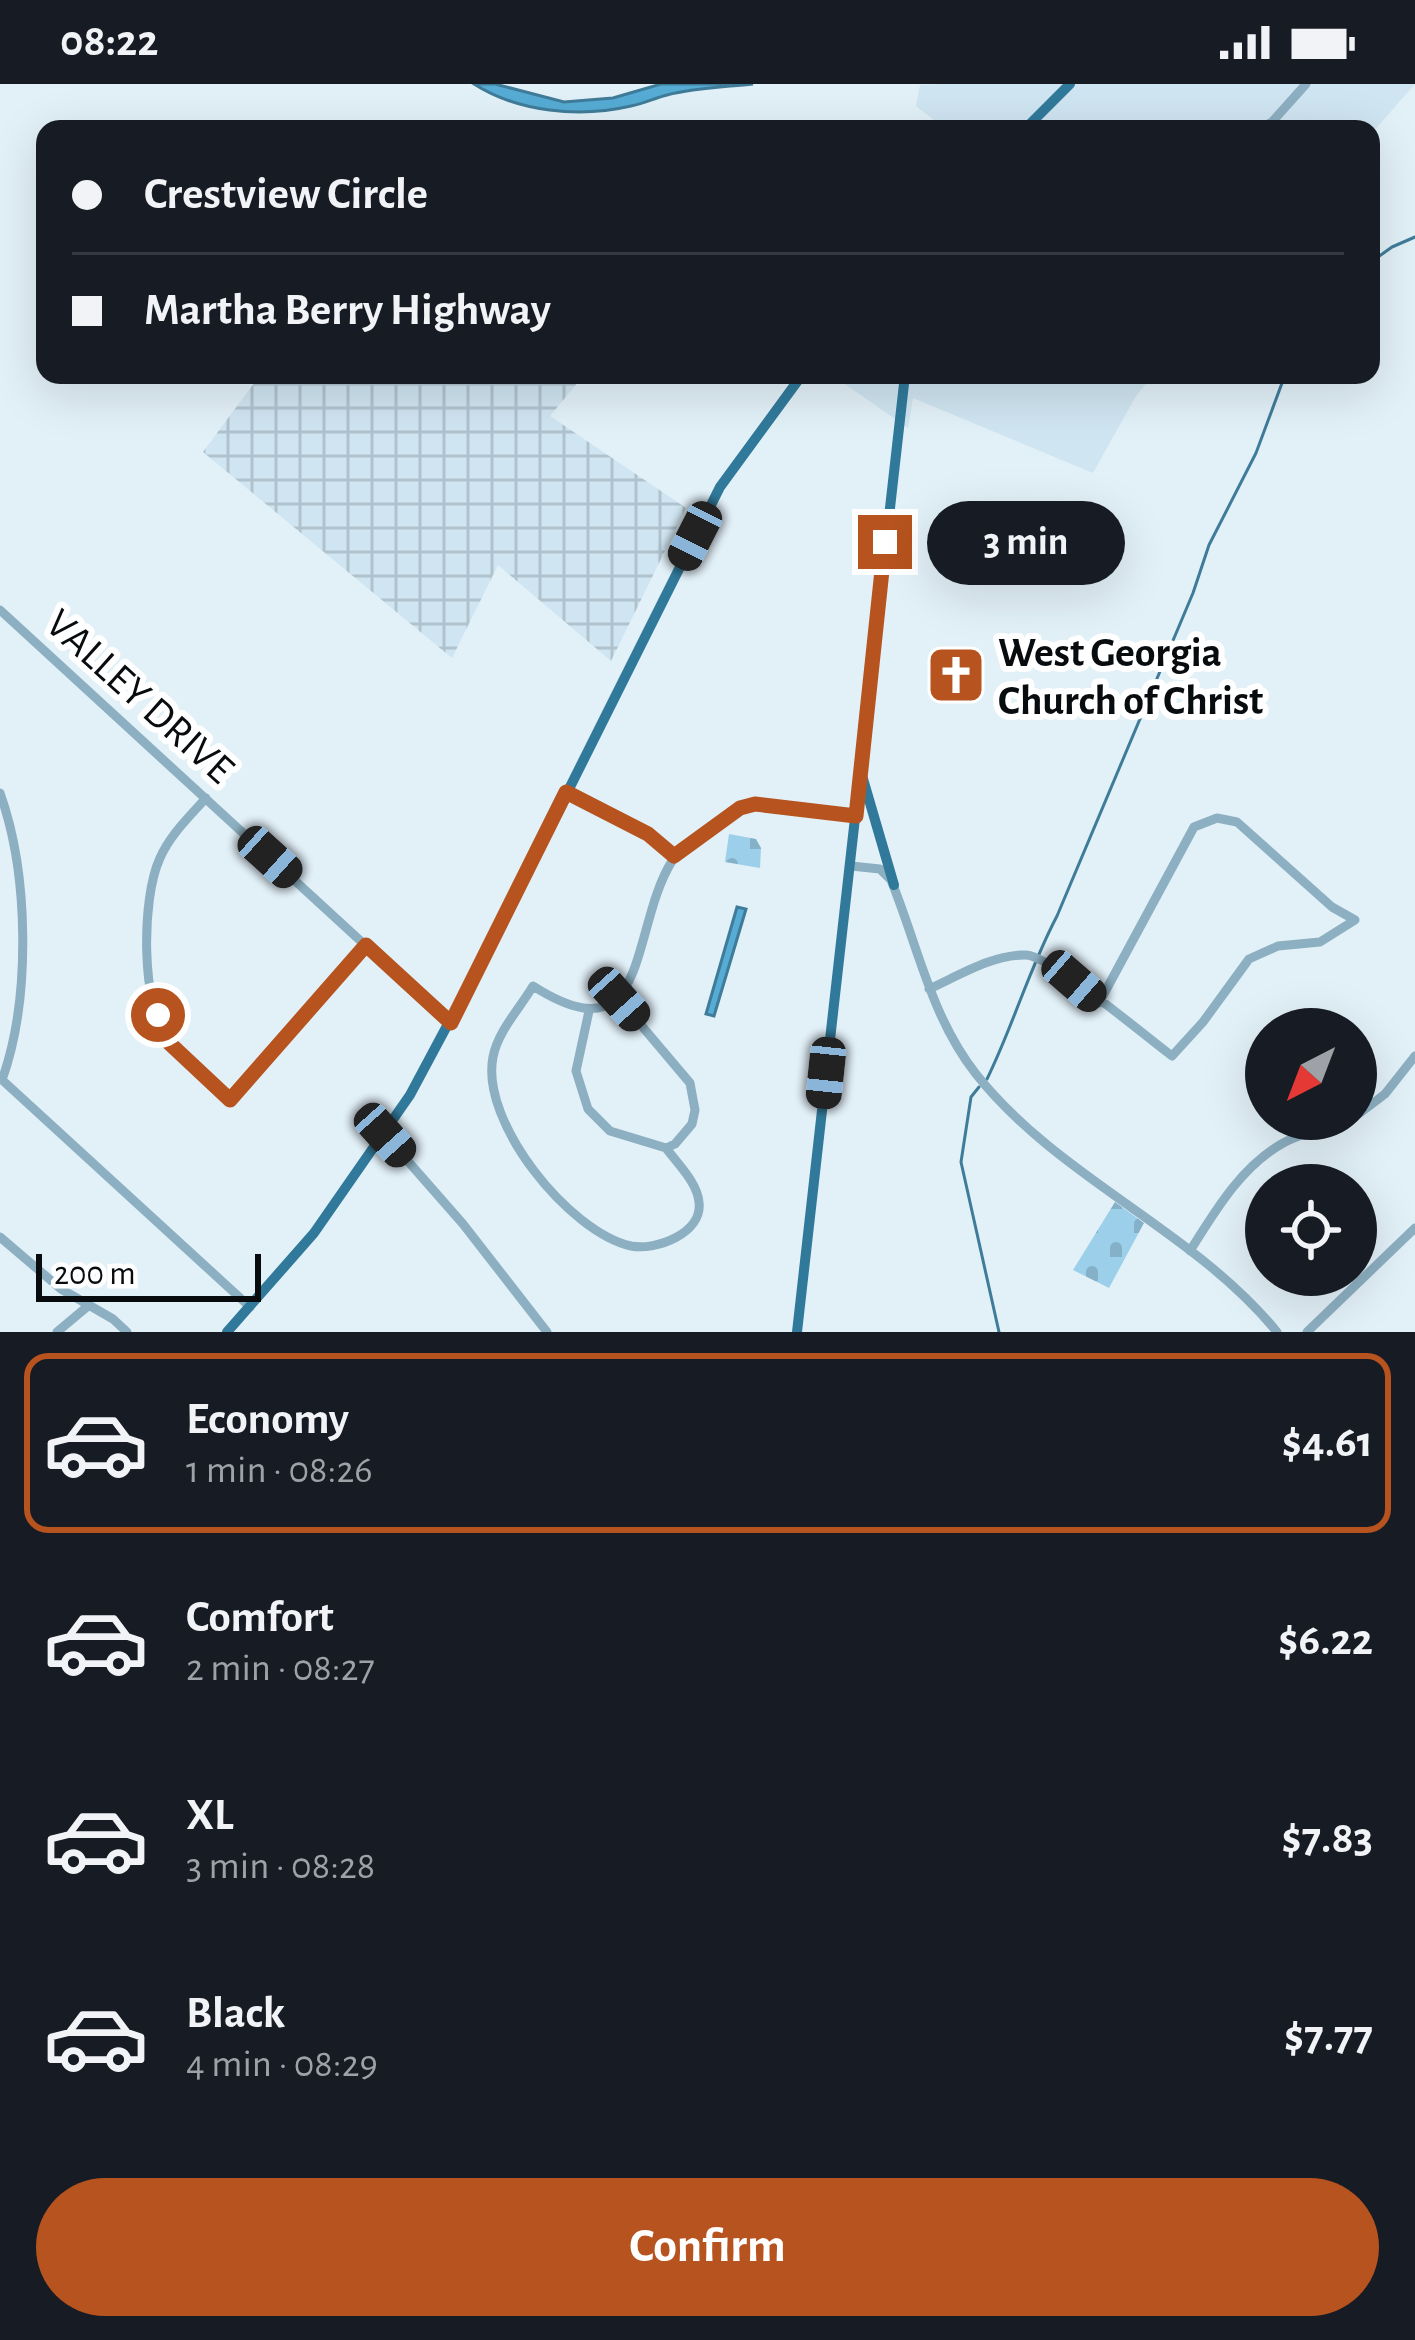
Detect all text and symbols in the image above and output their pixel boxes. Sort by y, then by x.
text: 08:22 [60,19,158,64]
text: Crestview Circle [144,172,428,217]
text: Martha Berry Highway [144,288,551,333]
car [663,496,727,576]
callout: 3 min [927,500,1125,584]
route end [858,515,912,569]
text: 3 min [984,523,1068,562]
street label: VALLEY DRIVE [38,602,242,791]
place label: West Georgia Church of Christ [998,632,1263,722]
church icon: West Georgia Church of Christ [925,644,987,706]
car [231,820,309,894]
car [1035,944,1113,1018]
car [582,960,656,1038]
route start [131,988,185,1042]
north arrow [1245,1008,1377,1140]
map controls [1245,1008,1377,1296]
car [804,1035,848,1111]
car [348,1096,422,1174]
button: locate [1245,1164,1377,1296]
scale bar [36,1248,261,1301]
text: 200 m [54,1258,136,1291]
icon: car [42,1389,150,1497]
text: Economy [186,1397,349,1442]
text: $4.61 [1282,1420,1373,1465]
text: 1 min · 08:26 [186,1451,373,1490]
icon: car [42,1587,150,1695]
text: Comfort [186,1595,334,1640]
text: $6.22 [1278,1618,1373,1663]
text: 2 min · 08:27 [186,1649,375,1688]
icon: car [42,1785,150,1893]
text: XL [186,1793,234,1838]
text: $7.83 [1281,1816,1373,1861]
text: 3 min · 08:28 [186,1847,375,1886]
icon: car [42,1983,150,2091]
text: Black [186,1991,285,2036]
text: $7.77 [1284,2014,1373,2059]
text: 4 min · 08:29 [186,2045,378,2084]
button: Confirm [36,2178,1379,2316]

